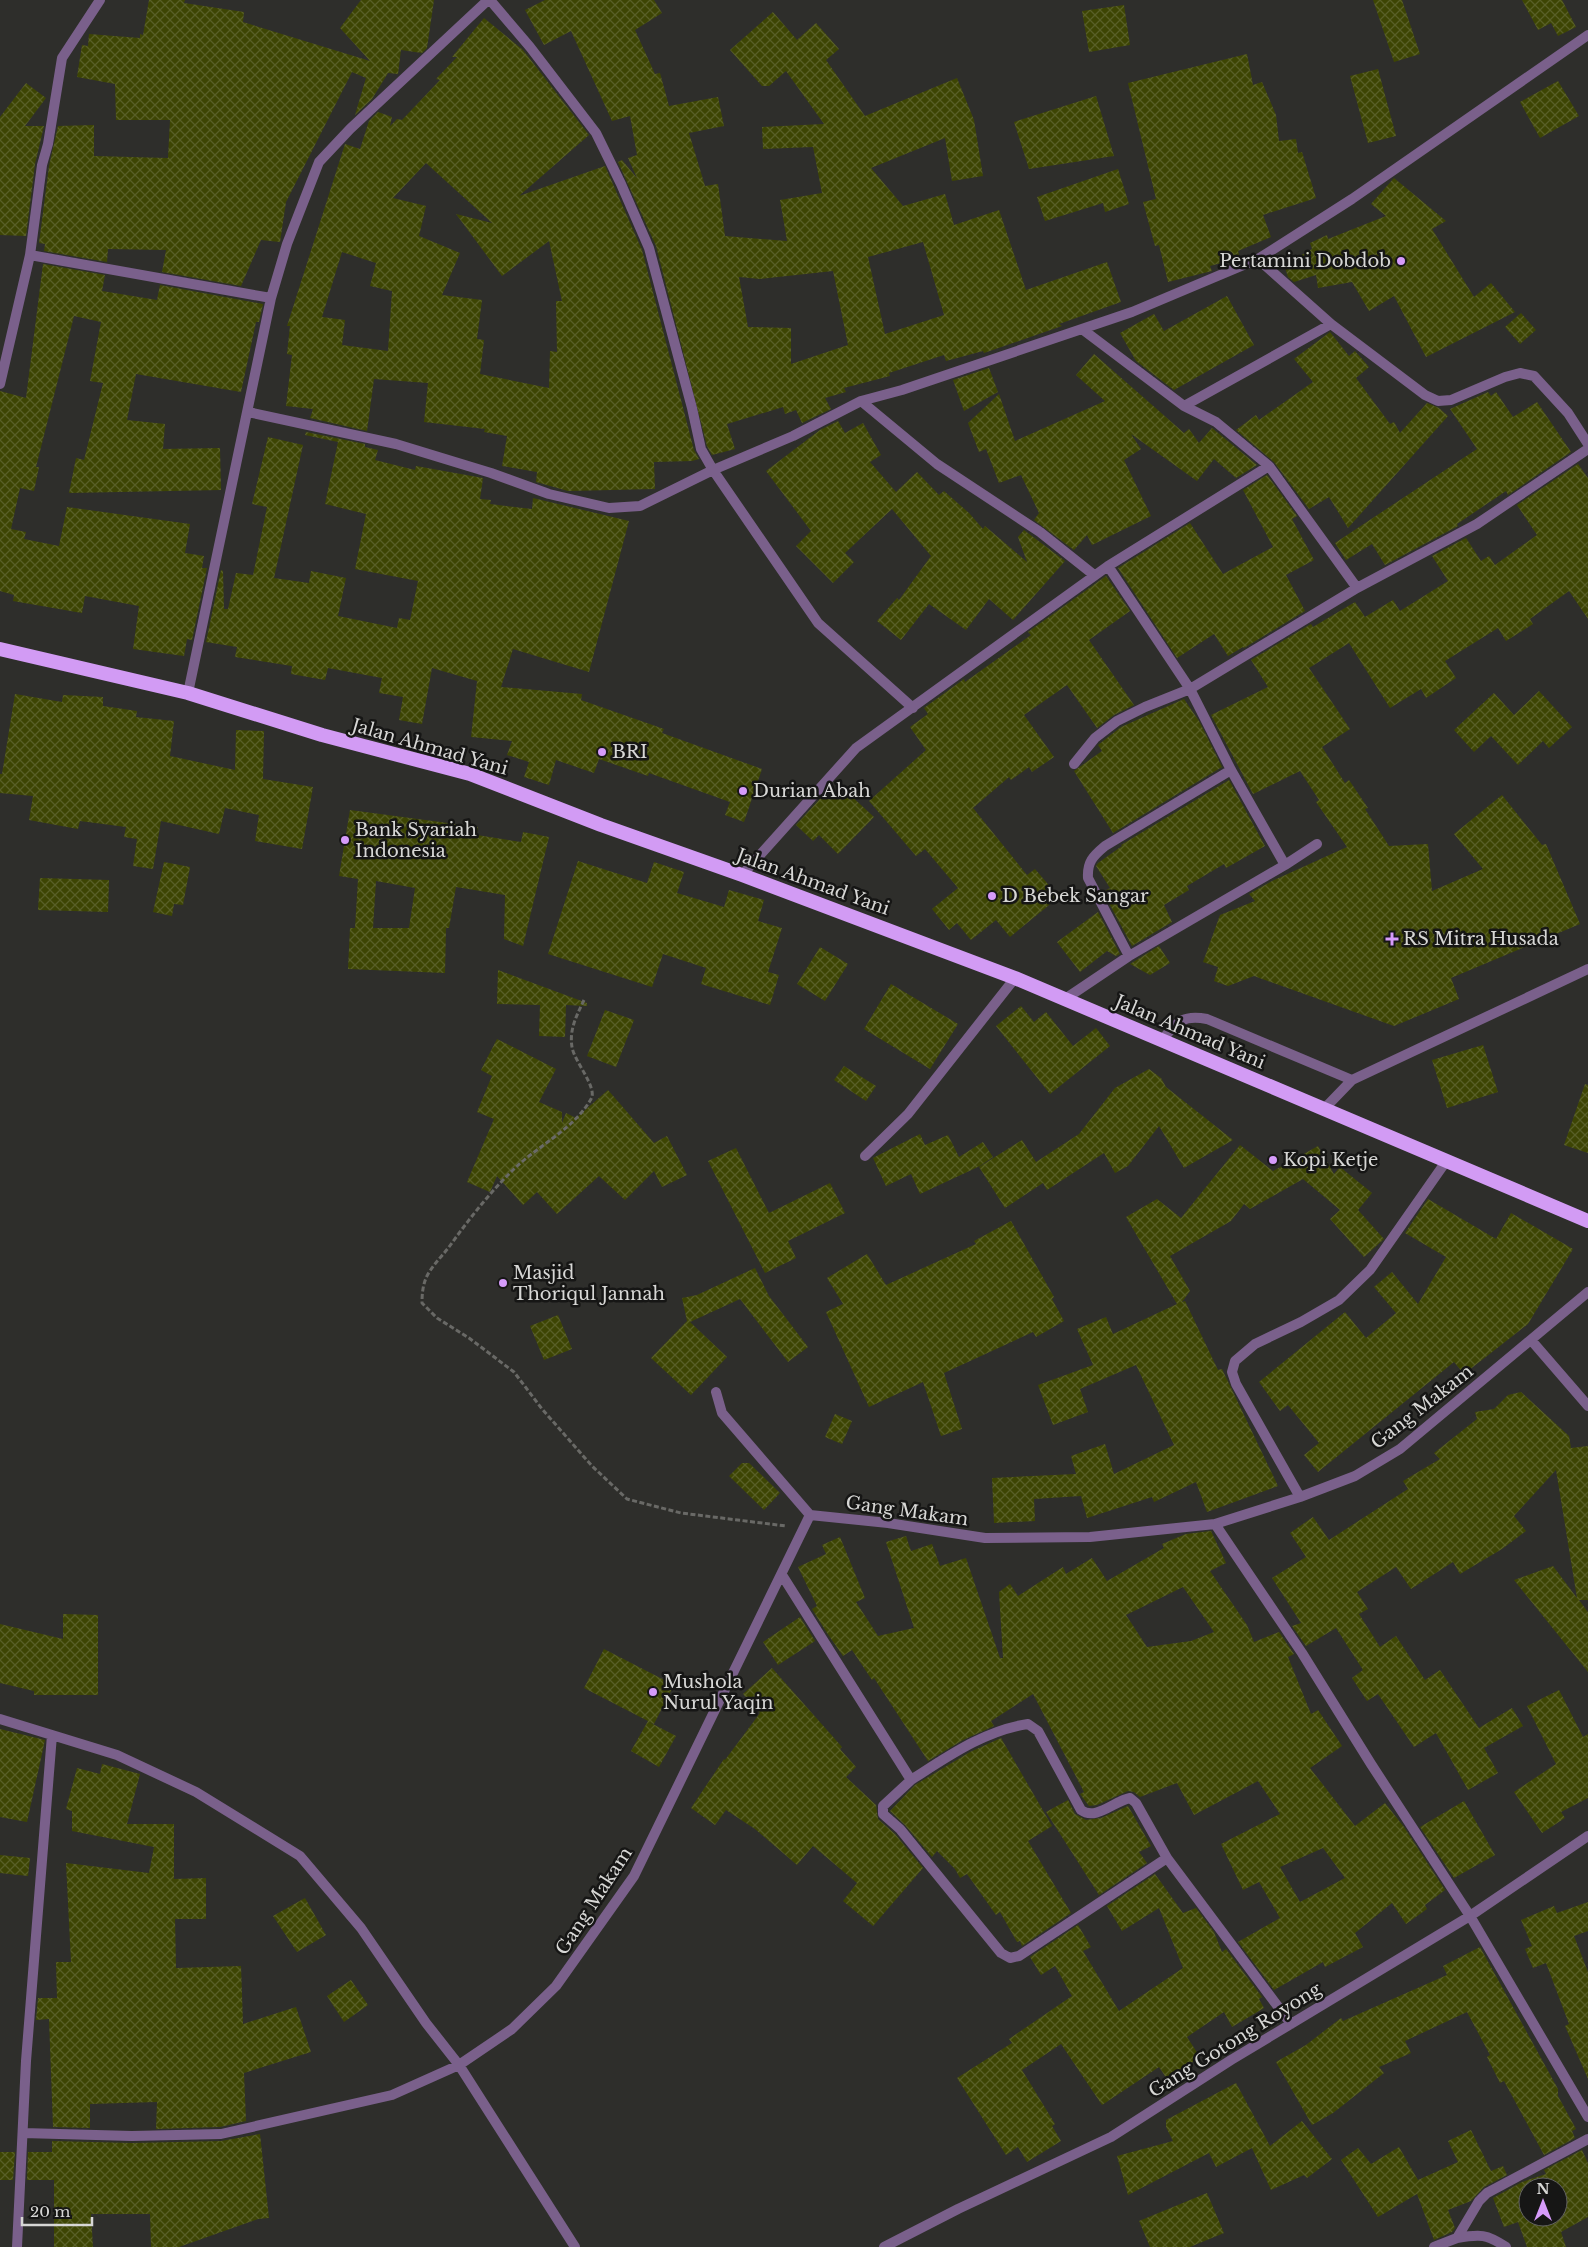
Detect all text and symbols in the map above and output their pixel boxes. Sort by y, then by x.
place label: Pertamini Dobdob [1219,250,1391,272]
marker: Pertamini Dobdob [1395,255,1407,267]
street label: Jalan Ahmad Yani [348,714,511,780]
place label: BRI [612,741,647,763]
marker: BRI [596,746,608,758]
place label: Durian Abah [753,780,871,802]
marker: Durian Abah [737,785,749,797]
place label: Bank Syariah Indonesia [355,819,477,862]
marker: Bank Syariah Indonesia [339,834,351,846]
street label: Jalan Ahmad Yani [732,843,893,920]
place label: D Bebek Sangar [1002,885,1149,907]
marker: D Bebek Sangar [986,890,998,902]
place label: RS Mitra Husada [1403,928,1559,950]
marker: RS Mitra Husada [1385,932,1399,946]
street label: Jalan Ahmad Yani [1110,990,1269,1074]
place label: Kopi Ketje [1283,1149,1378,1171]
marker: Kopi Ketje [1267,1154,1279,1166]
place label: Masjid Thoriqul Jannah [513,1262,665,1305]
marker: Masjid Thoriqul Jannah [497,1277,509,1289]
street label: Gang Makam [1366,1360,1478,1454]
street label: Gang Makam [844,1491,970,1531]
place label: Mushola Nurul Yaqin [663,1671,774,1714]
marker: Mushola Nurul Yaqin [647,1686,659,1698]
street label: Gang Makam [551,1843,637,1959]
street label: Gang Gotong Royong [1145,1978,1326,2102]
north arrow [1518,2177,1568,2227]
text: N [1536,2180,1550,2198]
scale bar [22,2194,92,2226]
text: 20 m [30,2202,70,2221]

